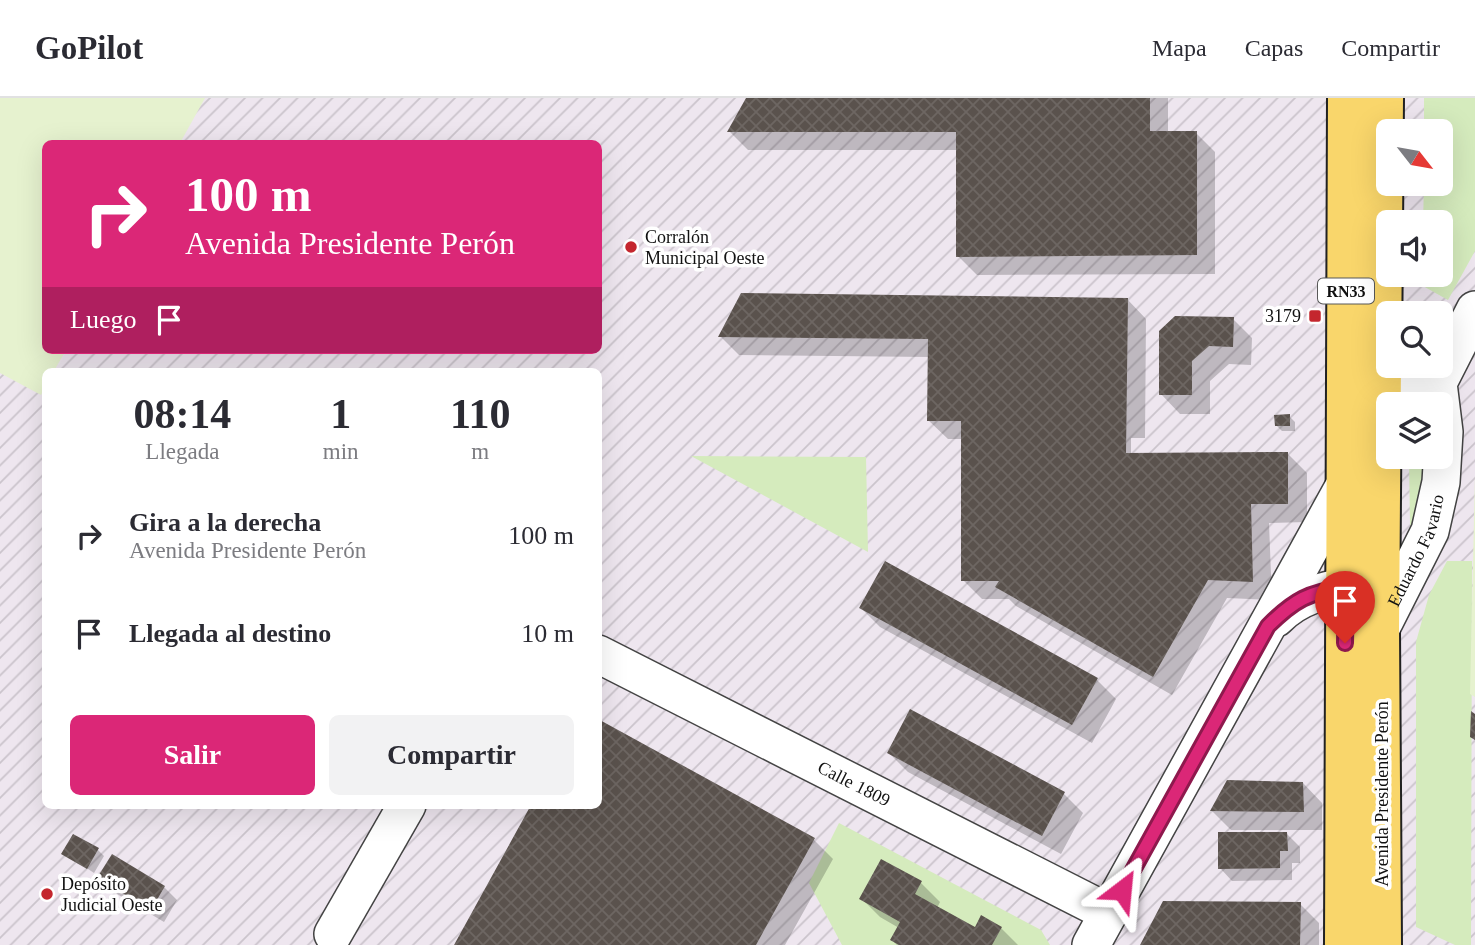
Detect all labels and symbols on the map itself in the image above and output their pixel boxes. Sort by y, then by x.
north arrow [1376,119,1452,196]
place label: Corralón Municipal Oeste [645,227,764,268]
marker: Corralón Municipal Oeste [623,239,639,255]
road number: RN33 [1318,279,1374,304]
place label: 3179 [1265,306,1301,326]
marker: 3179 [1307,308,1323,324]
street label: Eduardo Favario [1384,492,1448,610]
pin [1315,571,1375,643]
street label: Avenida Presidente Perón [1372,701,1392,887]
street label: Calle 1809 [814,757,894,810]
position arrow [1085,853,1159,927]
place label: Depósito Judicial Oeste [61,874,162,915]
marker: Depósito Judicial Oeste [39,886,55,902]

